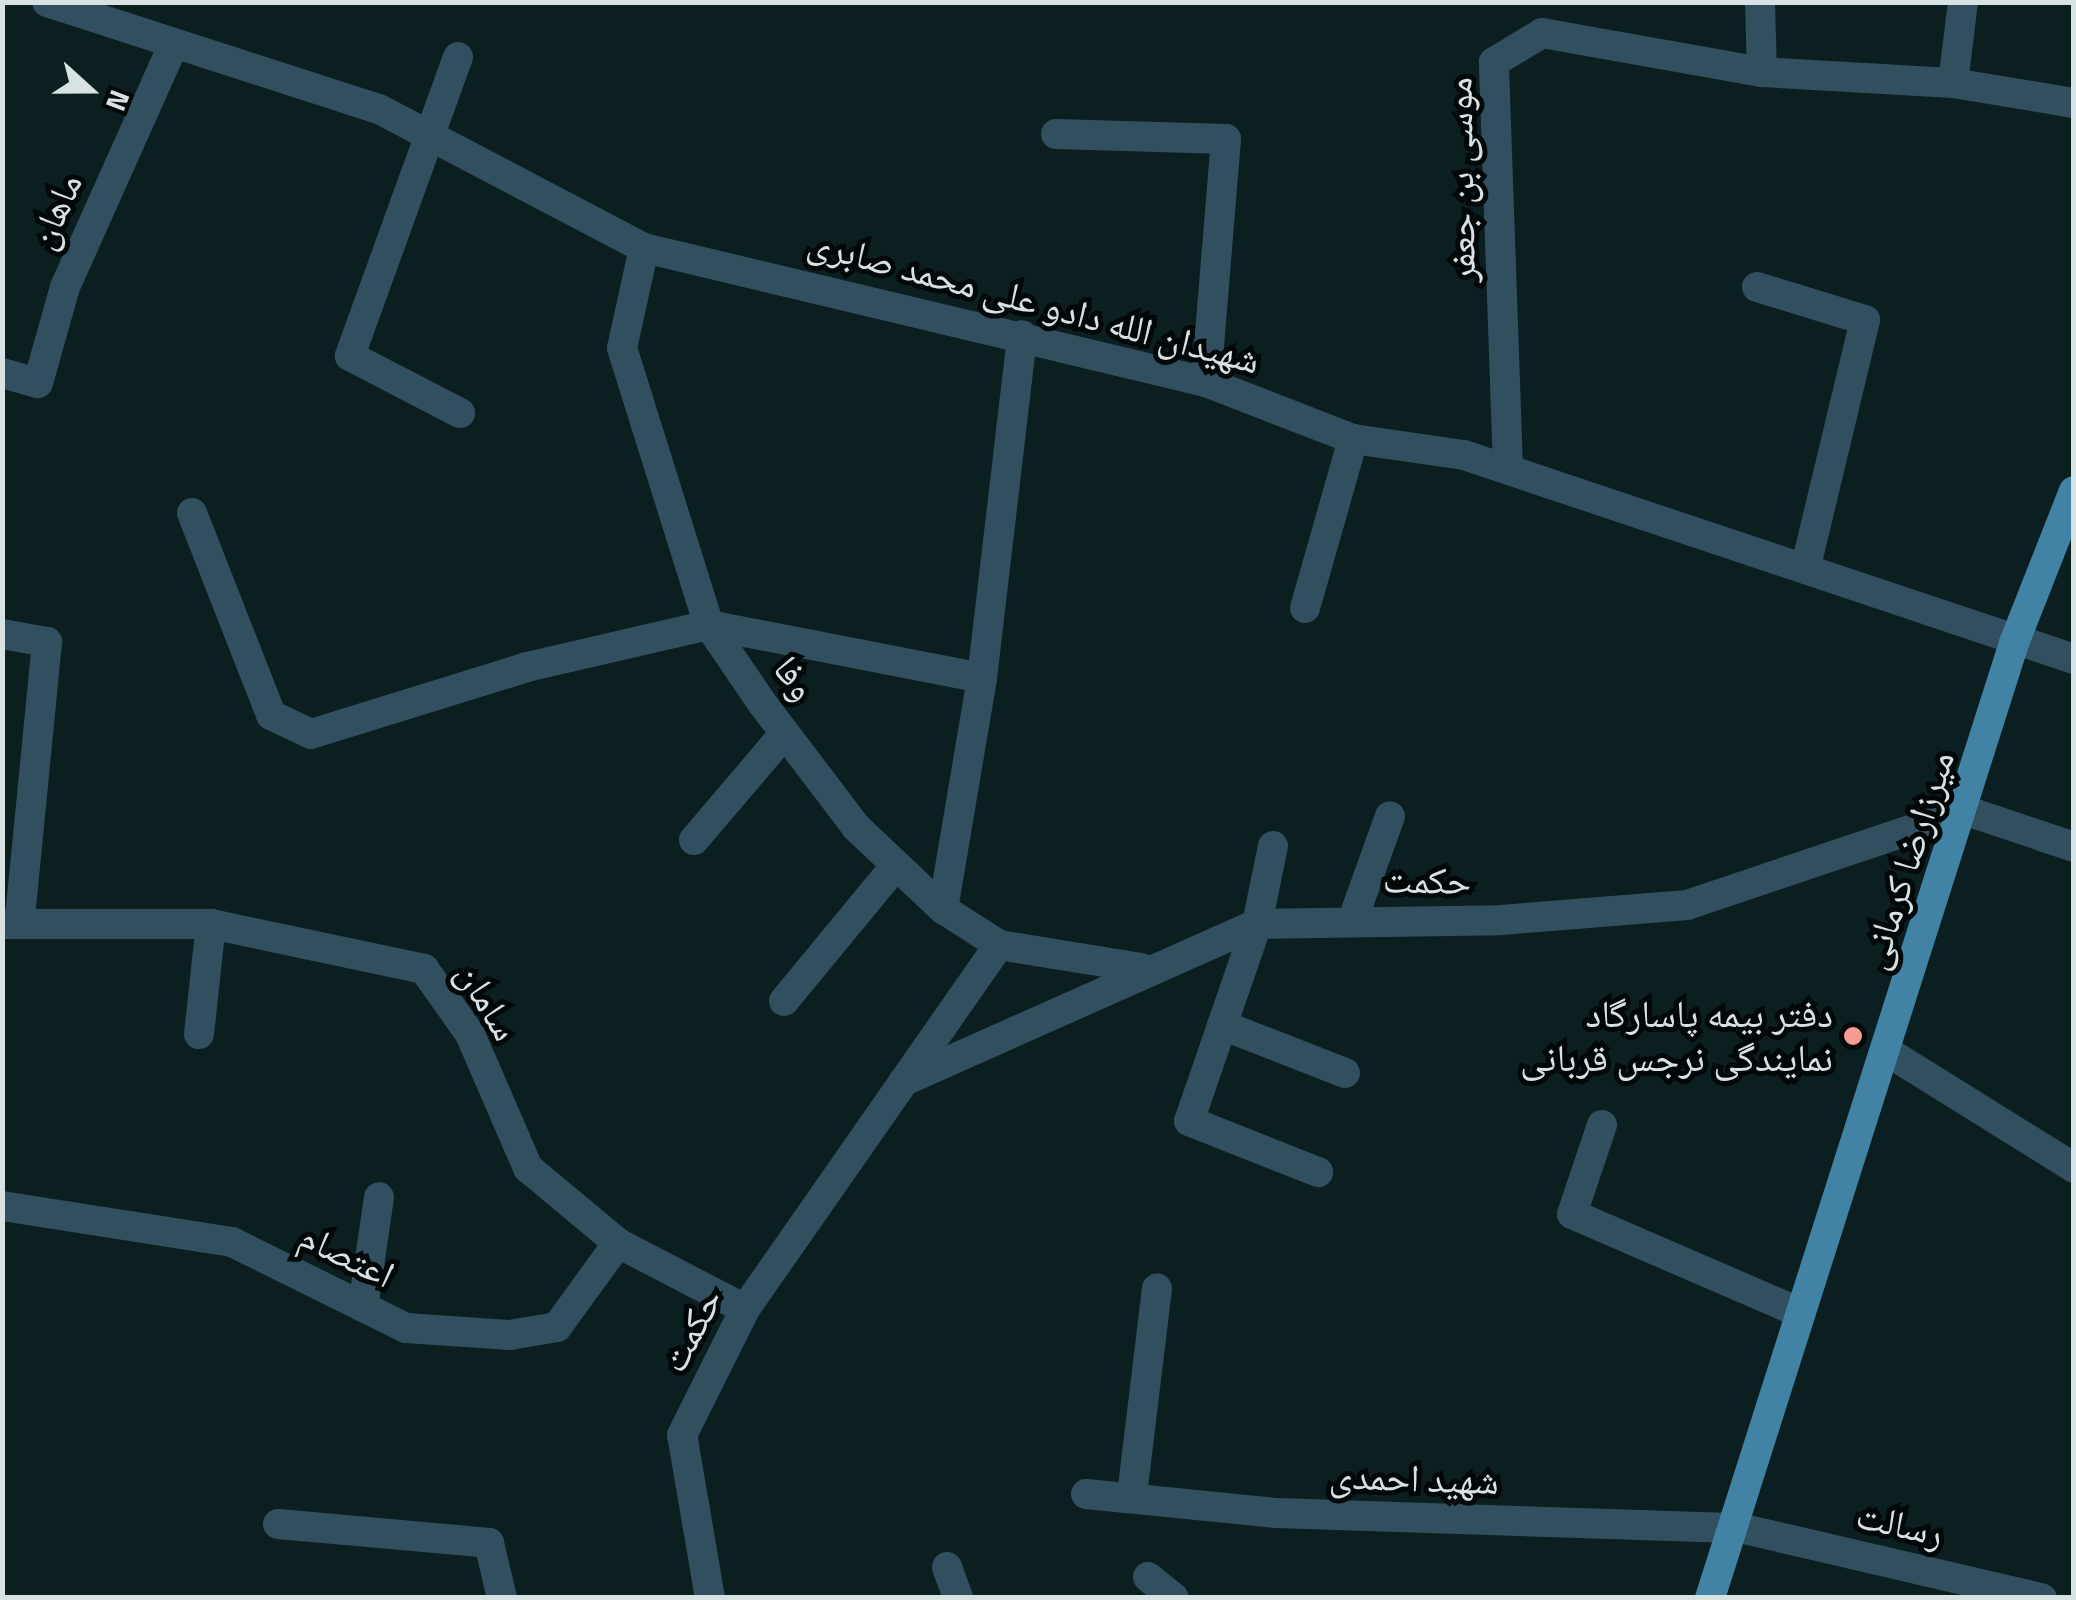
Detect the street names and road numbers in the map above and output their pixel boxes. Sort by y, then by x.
street label: موسی بن جعفر [1435,77,1485,283]
street label: ماهان [18,166,92,256]
street label: شهیدان الله دادو علی محمد صابری [803,219,1265,383]
street label: وفا [764,647,826,709]
street label: میرزارضا کرمانی [1850,745,1964,975]
street label: حکمت [1382,856,1472,904]
street label: سامان [447,953,529,1049]
street label: اعتصام [292,1213,402,1297]
street label: حکمت [650,1280,732,1380]
street label: شهید احمدی [1328,1452,1500,1504]
street label: رسالت [1852,1492,1948,1556]

